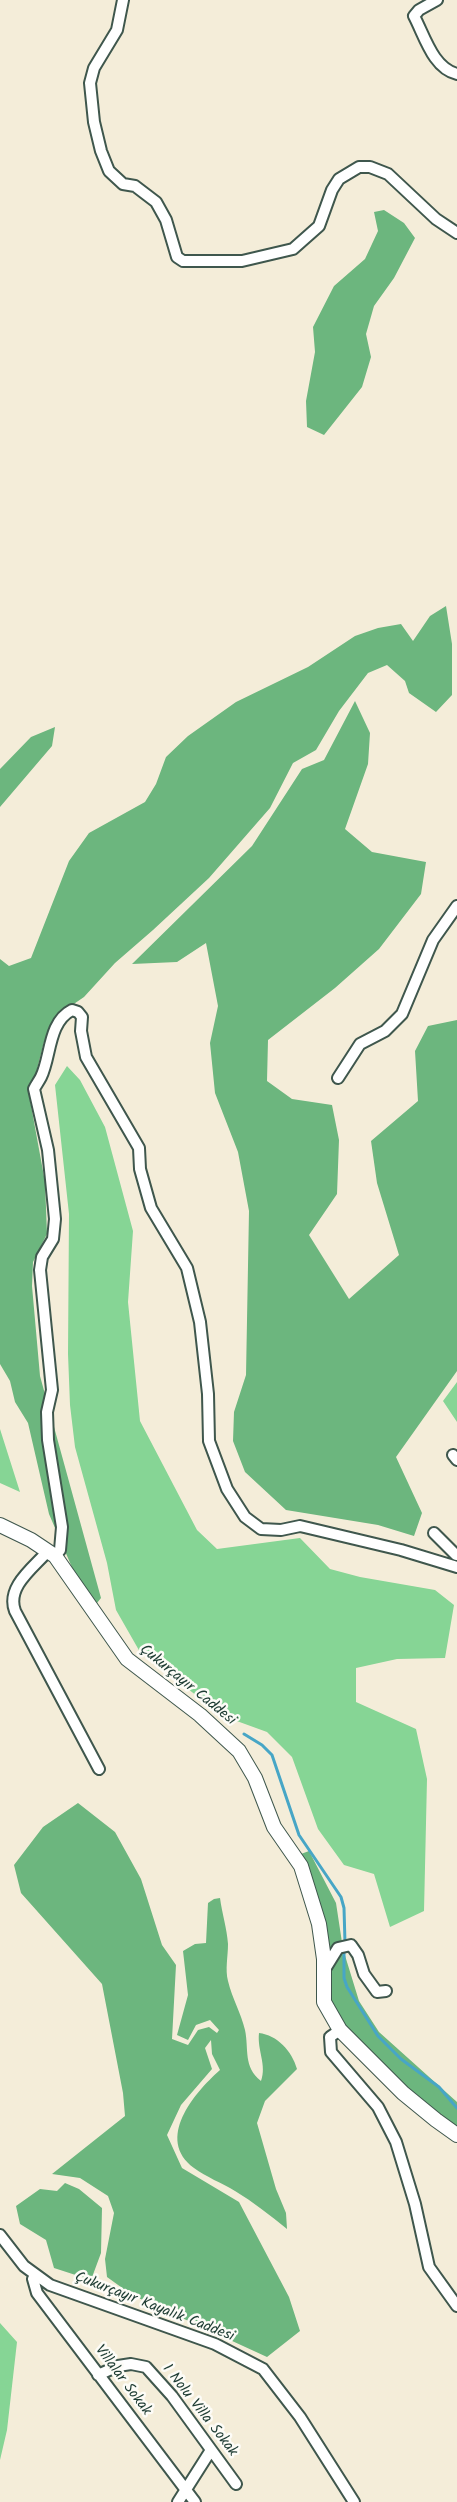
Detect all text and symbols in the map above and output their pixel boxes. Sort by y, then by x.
street label: Çukurçayır Caddesi [135,1642,239,1730]
street label: Çukurçayır Kayalık Caddesi [72,2269,236,2347]
street label: Villalar Sokak [90,2342,154,2420]
street label: 1 Nolu Villa Sokak [157,2361,241,2461]

